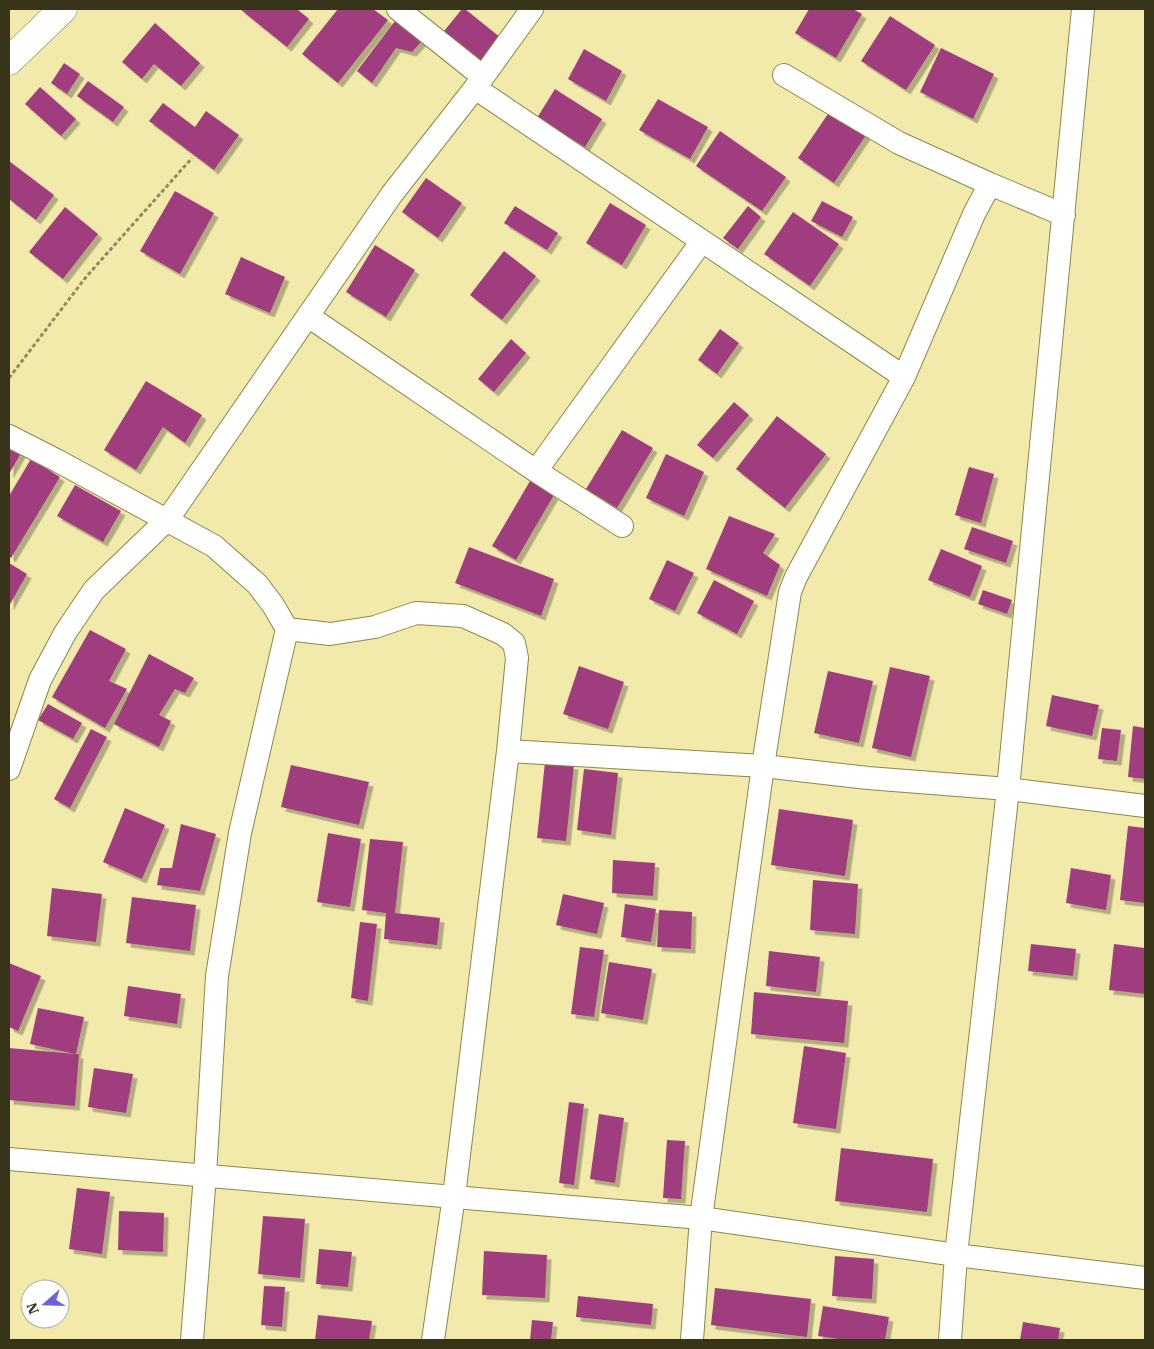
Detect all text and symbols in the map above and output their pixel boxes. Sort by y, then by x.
north arrow [20,1279,70,1329]
text: N [22,1300,43,1317]

